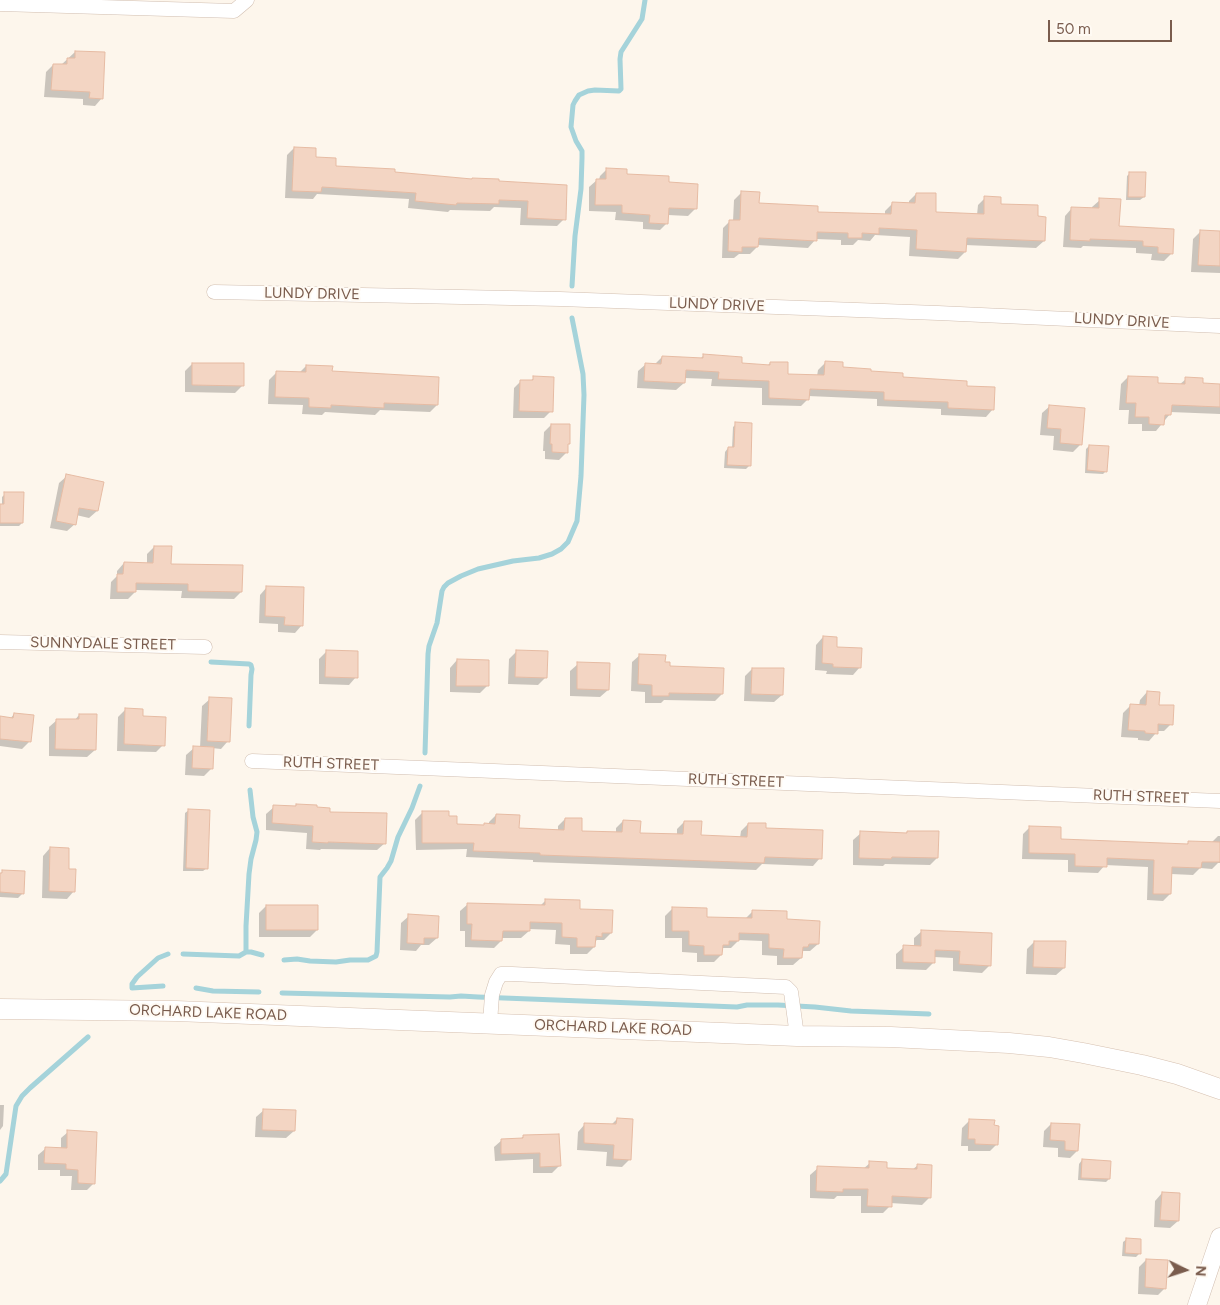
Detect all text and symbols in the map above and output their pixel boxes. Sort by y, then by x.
scale bar [1050,10,1174,42]
text: 50 m [1056,20,1091,38]
street label: LUNDY DRIVE [264,284,360,304]
street label: LUNDY DRIVE [669,294,765,316]
street label: LUNDY DRIVE [1074,309,1170,333]
street label: SUNNYDALE STREET [30,634,176,654]
street label: RUTH STREET [283,753,379,775]
street label: RUTH STREET [688,770,784,792]
street label: RUTH STREET [1093,786,1189,808]
street label: ORCHARD LAKE ROAD [129,1001,287,1025]
street label: ORCHARD LAKE ROAD [534,1016,692,1040]
north arrow [1160,1245,1210,1295]
text: N [1192,1265,1209,1277]

